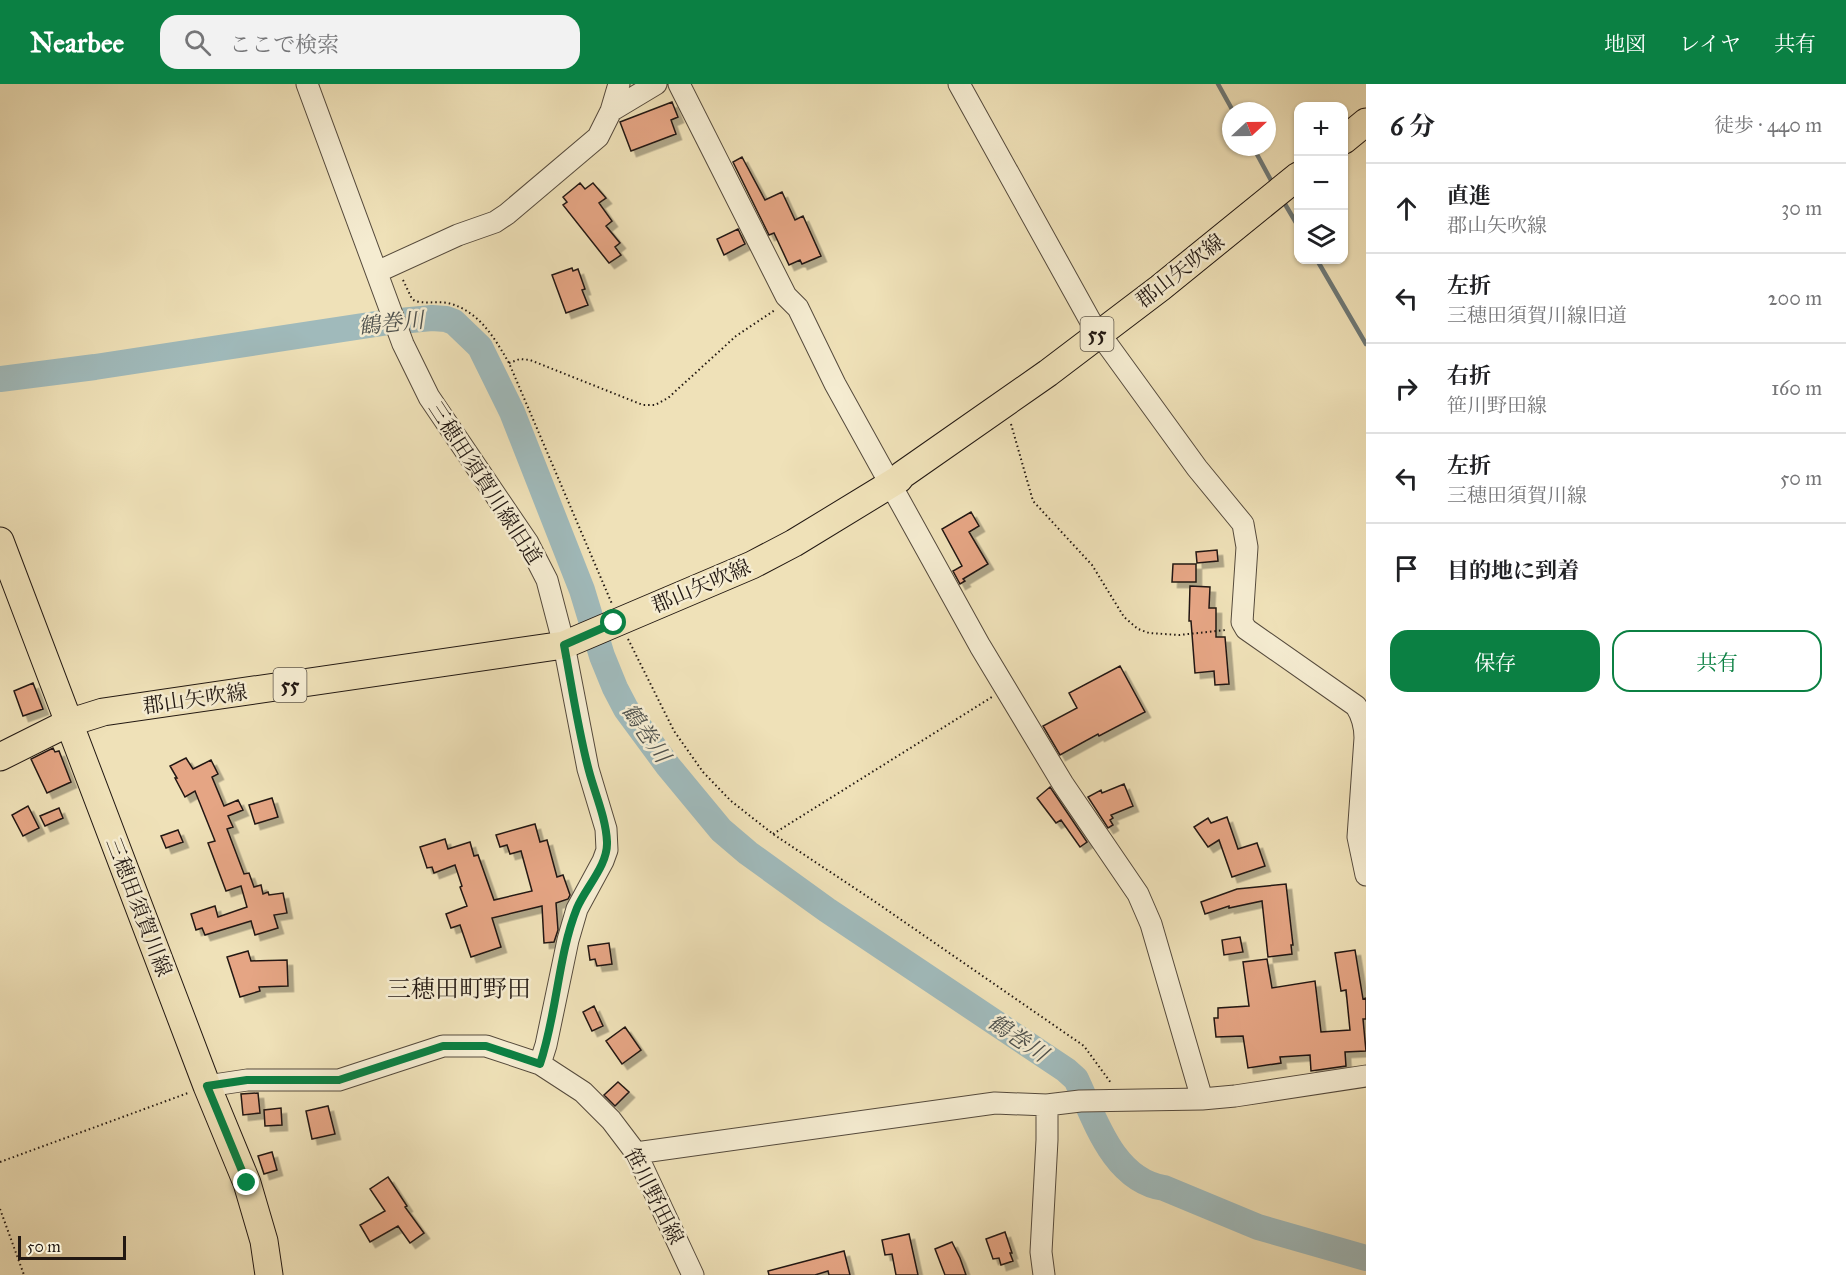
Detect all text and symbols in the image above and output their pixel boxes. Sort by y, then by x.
search box [160,15,580,69]
text: Nearbee [30,25,124,60]
icon: search [181,26,214,59]
text: ここで検索 [229,31,339,58]
text: 地図 [1604,31,1646,57]
text: レイヤ [1679,31,1741,57]
text: 共有 [1774,31,1816,57]
north arrow [1222,102,1276,156]
map controls [1294,102,1348,264]
button: + [1294,102,1348,156]
text: 6 分 [1390,110,1435,142]
text: 徒歩 · 440 m [1714,113,1822,137]
button: − [1294,156,1348,210]
text: 直進 [1447,182,1491,209]
icon: ahead [1390,192,1423,225]
text: 30 m [1781,196,1822,220]
button: layers [1294,210,1348,264]
text: 郡山矢吹線 [1447,213,1547,237]
street label: 郡山矢吹線 [1131,228,1229,314]
text: 左折 [1447,272,1491,299]
icon: left [1390,282,1423,315]
text: 200 m [1768,286,1822,310]
text: 三穂田須賀川線旧道 [1447,303,1627,327]
water label: 鶴巻川 [357,306,427,340]
road number: 55 [1080,317,1114,351]
text: 右折 [1447,362,1491,389]
icon: right [1390,372,1423,405]
text: 160 m [1771,376,1822,400]
text: 笹川野田線 [1447,393,1547,417]
street label: 三穂田須賀川線旧道 [423,397,547,569]
text: 左折 [1447,452,1491,479]
icon: left [1390,462,1423,495]
text: 50 m [1780,466,1822,490]
text: 三穂田須賀川線 [1447,483,1587,507]
icon: arrive [1390,552,1423,585]
street label: 郡山矢吹線 [648,554,754,618]
text: 目的地に到着 [1447,557,1579,584]
route start [600,609,626,635]
button: 保存 [1390,630,1600,692]
button: 共有 [1612,630,1822,692]
road number: 55 [274,668,306,702]
street label: 郡山矢吹線 [141,679,249,719]
water label: 鶴巻川 [616,698,677,769]
street label: 三穂田須賀川線 [101,834,177,980]
district label: 三穂田町野田 [387,974,531,1004]
water label: 鶴巻川 [983,1008,1055,1069]
street label: 笹川野田線 [619,1143,689,1249]
route end [233,1169,259,1195]
scale bar [18,1233,126,1260]
text: 50 m [27,1237,61,1256]

